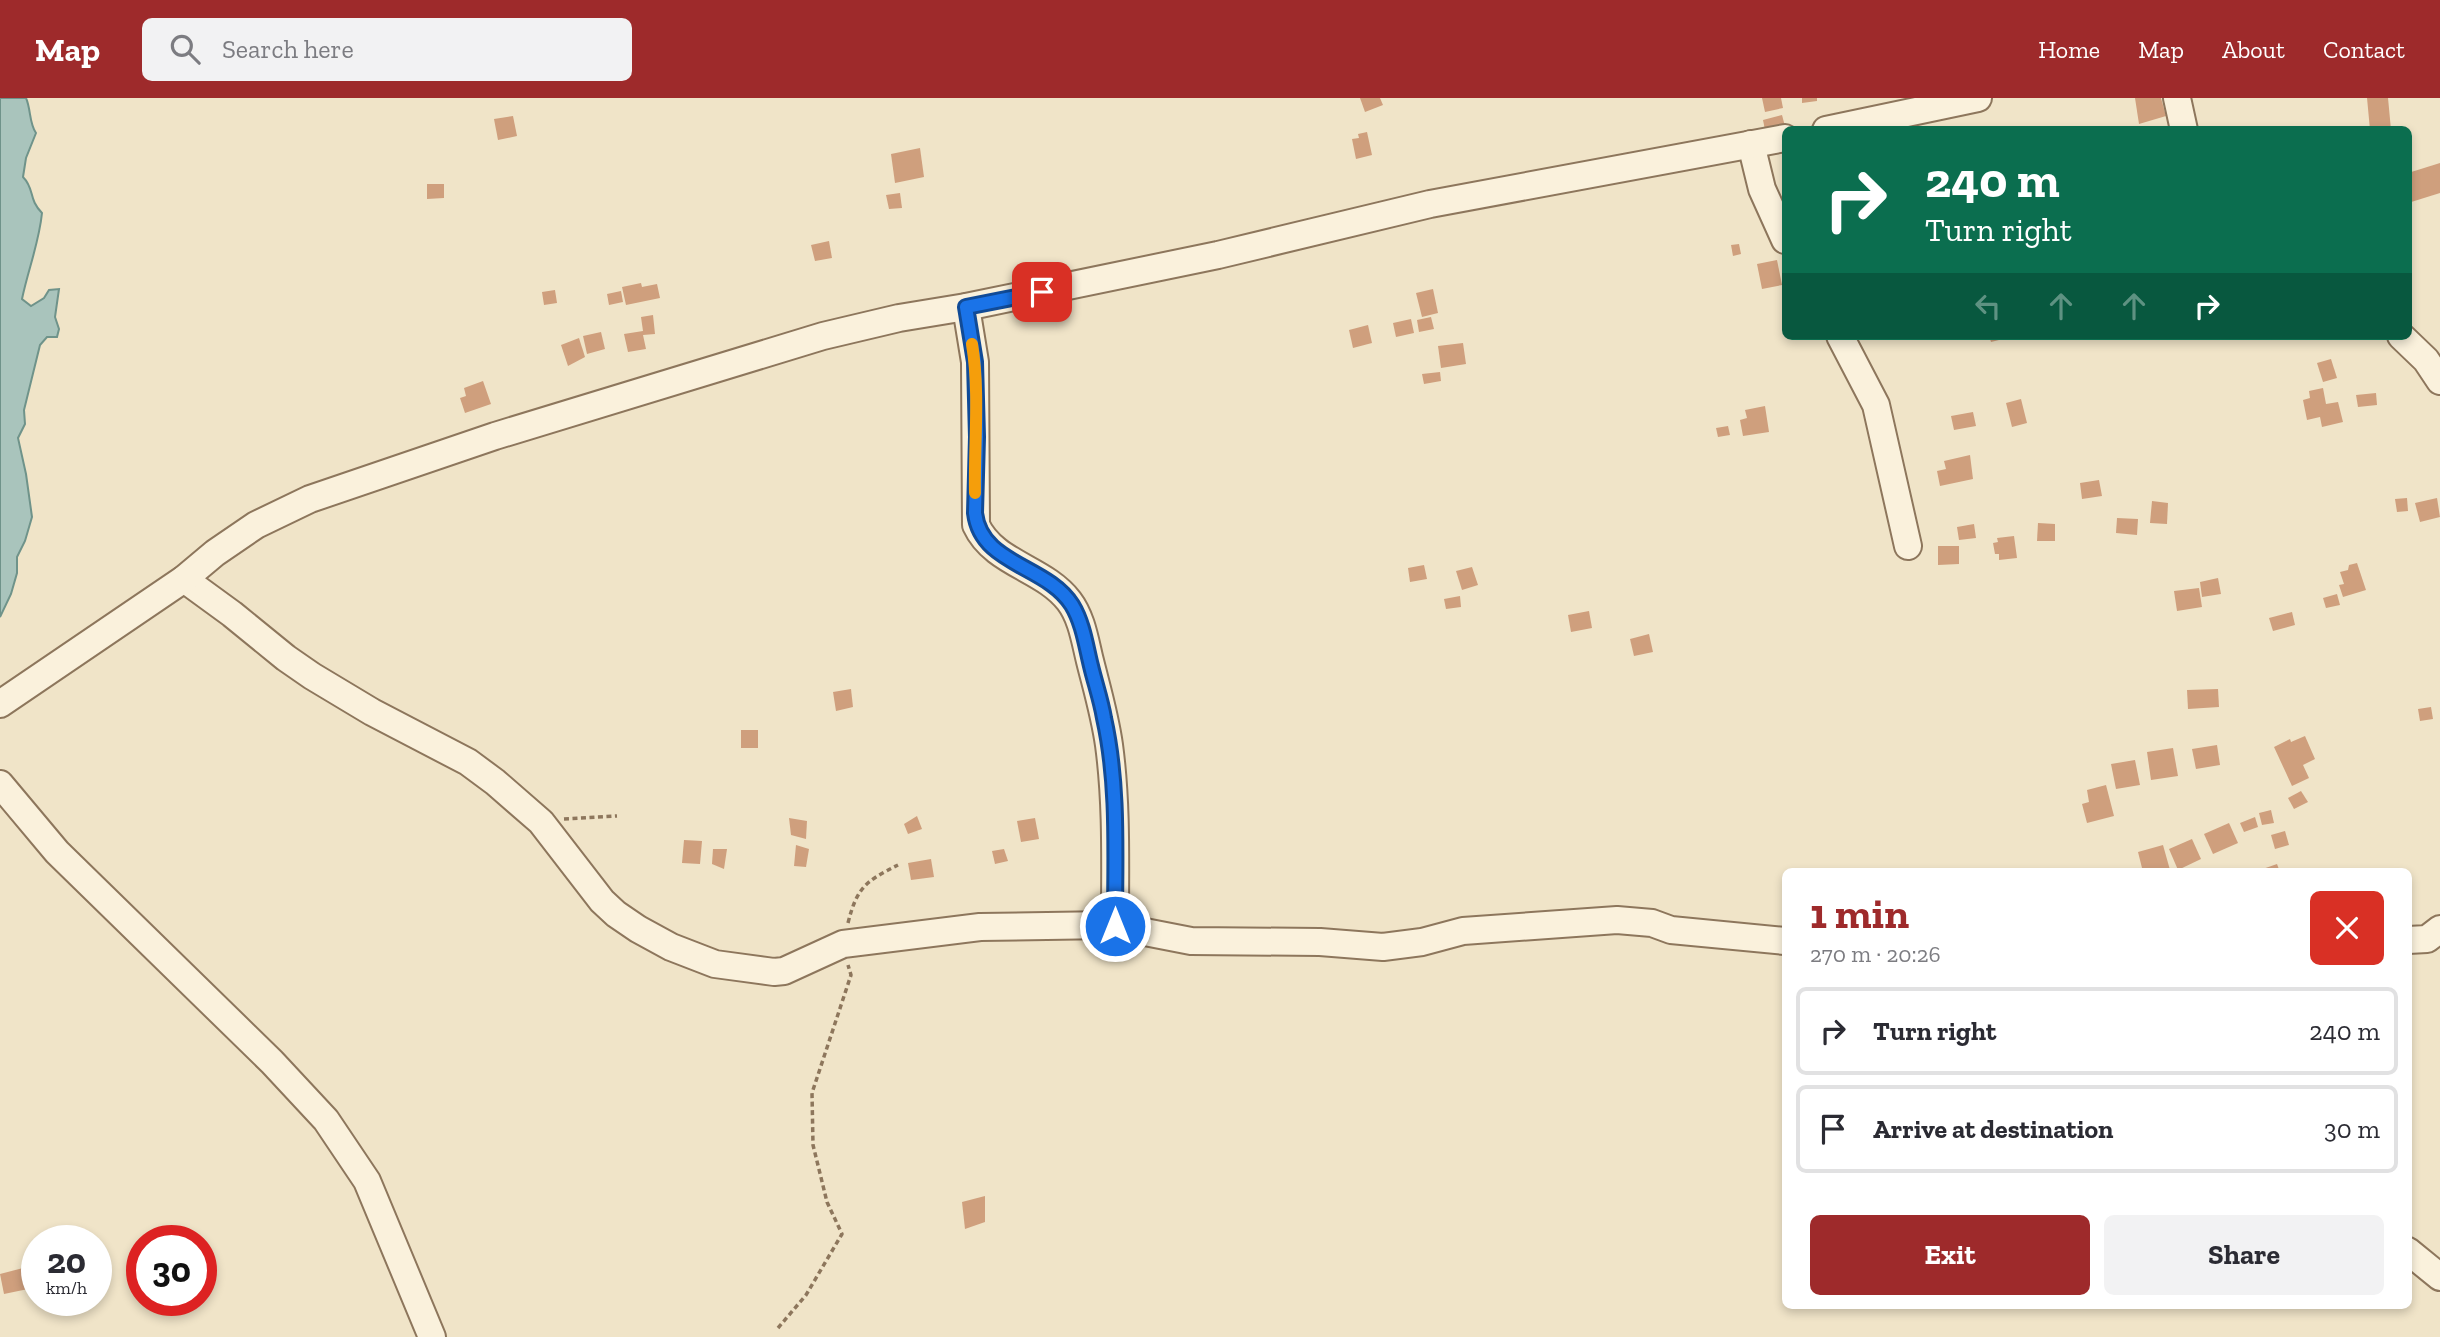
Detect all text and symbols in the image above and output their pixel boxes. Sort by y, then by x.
search box [142,18,632,81]
text: Map [35,30,100,69]
icon: search [166,30,204,68]
text: Search here [222,33,354,65]
text: Home [2038,35,2100,64]
text: Map [2138,35,2184,64]
text: About [2222,35,2285,64]
text: Contact [2323,35,2405,64]
text: 240 m [1925,151,2060,210]
icon: right [1810,154,1901,245]
text: Turn right [1925,211,2072,249]
pin [1012,262,1072,322]
icon: arrive [1023,273,1061,311]
icon: left [1969,287,2007,325]
icon: ahead [2042,287,2080,325]
icon: ahead [2115,287,2153,325]
icon: right [2188,287,2226,325]
text: 1 min [1810,888,1909,939]
position arrow [1078,889,1152,963]
button: close [2310,891,2384,965]
text: 270 m · 20:26 [1810,940,1941,968]
icon: right [1814,1012,1852,1050]
text: Turn right [1873,1015,1996,1047]
text: 240 m [2309,1015,2380,1047]
icon: arrive [1814,1110,1852,1148]
text: Arrive at destination [1873,1113,2113,1145]
text: 30 m [2324,1113,2380,1145]
button: Exit [1810,1215,2090,1295]
button: Share [2104,1215,2384,1295]
speed limit sign: 30 [126,1225,217,1316]
text: 20 [47,1240,86,1282]
text: km/h [46,1277,87,1299]

